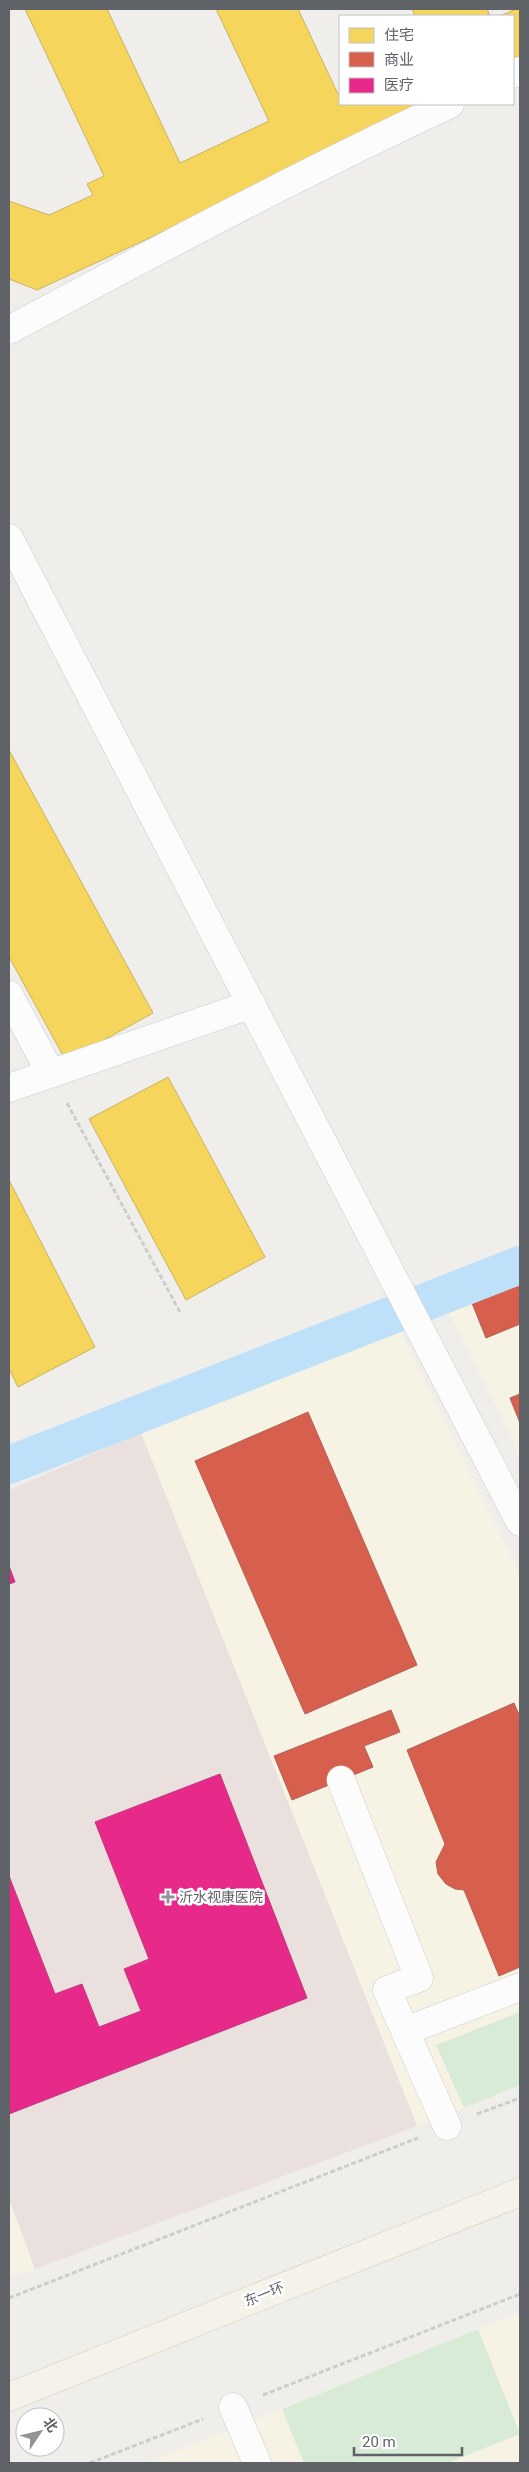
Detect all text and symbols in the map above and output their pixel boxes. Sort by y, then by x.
legend [339,15,514,105]
text: 住宅 [384,26,414,44]
text: 商业 [384,51,414,69]
text: 医疗 [384,76,414,94]
place label: 沂水视康医院 [179,1889,263,1905]
marker: 沂水视康医院 [161,1890,175,1904]
street label: 东一环 [242,2279,286,2309]
north arrow [15,2407,65,2457]
text: 北 [40,2414,61,2435]
scale bar [354,2424,462,2456]
text: 20 m [362,2433,396,2451]

